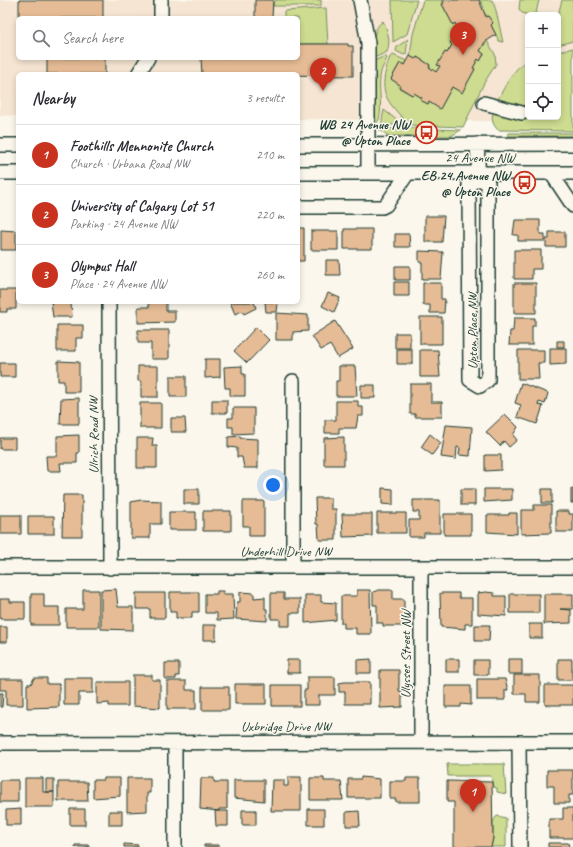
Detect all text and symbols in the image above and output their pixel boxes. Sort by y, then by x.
map controls [525,12,561,120]
button: + [525,12,561,48]
search box [16,16,300,60]
pin: 3 [450,22,476,55]
icon: search [30,27,52,49]
text: Search here [62,29,123,48]
button: − [525,48,561,84]
pin: 2 [310,58,336,91]
button: locate [525,84,561,120]
text: Nearby [32,88,75,109]
text: 3 results [246,90,284,106]
place label: WB 24 Avenue NW @ Upton Place [318,116,412,149]
bus stop icon: WB 24 Avenue NW @ Upton Place [413,119,439,145]
text: Foothills Mennonite Church [70,137,213,156]
text: 1 [42,147,48,163]
text: 210 m [256,147,284,163]
street label: 24 Avenue NW [445,149,517,166]
text: Church · Urbana Road NW [70,156,190,172]
place label: EB 24 Avenue NW @ Upton Place [421,167,512,200]
bus stop icon: EB 24 Avenue NW @ Upton Place [512,170,538,196]
text: University of Calgary Lot 51 [70,197,213,216]
text: 2 [42,207,48,223]
text: 220 m [256,207,284,223]
text: Parking · 24 Avenue NW [70,216,177,232]
text: Olympus Hall [70,257,134,276]
text: 3 [42,267,48,283]
text: 260 m [256,267,284,283]
text: Place · 24 Avenue NW [70,276,167,292]
street label: Upton Place NW [464,291,481,369]
street label: Ulrich Road NW [85,395,102,473]
your location [263,475,283,495]
street label: Underhill Drive NW [240,543,334,560]
street label: Ulysses Street NW [397,608,414,698]
street label: Uxbridge Drive NW [241,718,333,735]
pin: 1 [460,779,486,812]

